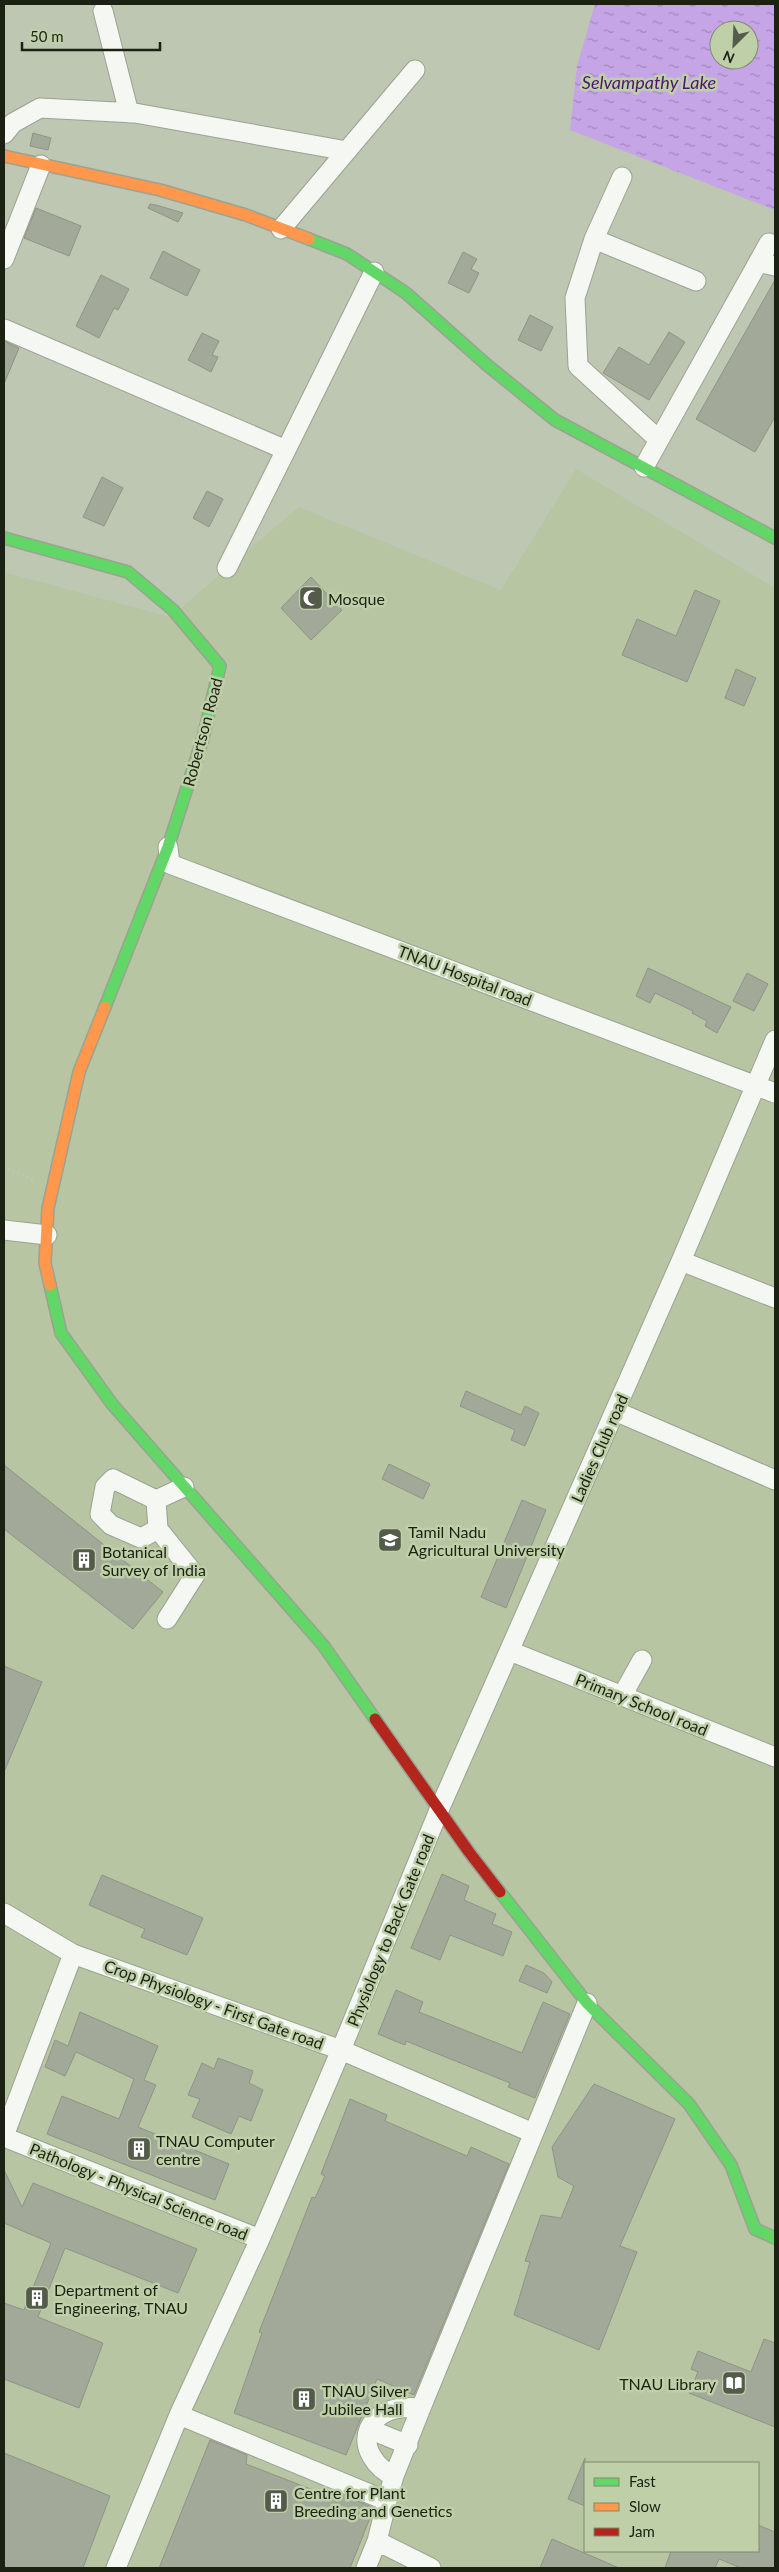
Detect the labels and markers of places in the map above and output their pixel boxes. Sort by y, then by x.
mosque icon: Mosque [298,585,324,611]
place label: Mosque [328,589,385,608]
place label: Tamil Nadu Agricultural University [408,1522,565,1559]
school or university icon: Tamil Nadu Agricultural University [377,1527,403,1553]
place label: Botanical Survey of India [102,1542,206,1579]
building icon: Botanical Survey of India [71,1547,97,1573]
place label: TNAU Computer centre [156,2131,275,2168]
building icon: TNAU Computer centre [126,2136,152,2162]
place label: Department of Engineering, TNAU [54,2280,188,2317]
building icon: Department of Engineering, TNAU [24,2285,50,2311]
library icon: TNAU Library [721,2370,747,2396]
place label: TNAU Library [619,2374,717,2393]
place label: TNAU Silver Jubilee Hall [322,2381,409,2418]
building icon: TNAU Silver Jubilee Hall [291,2386,317,2412]
place label: Centre for Plant Breeding and Genetics [294,2483,452,2520]
building icon: Centre for Plant Breeding and Genetics [263,2488,289,2514]

